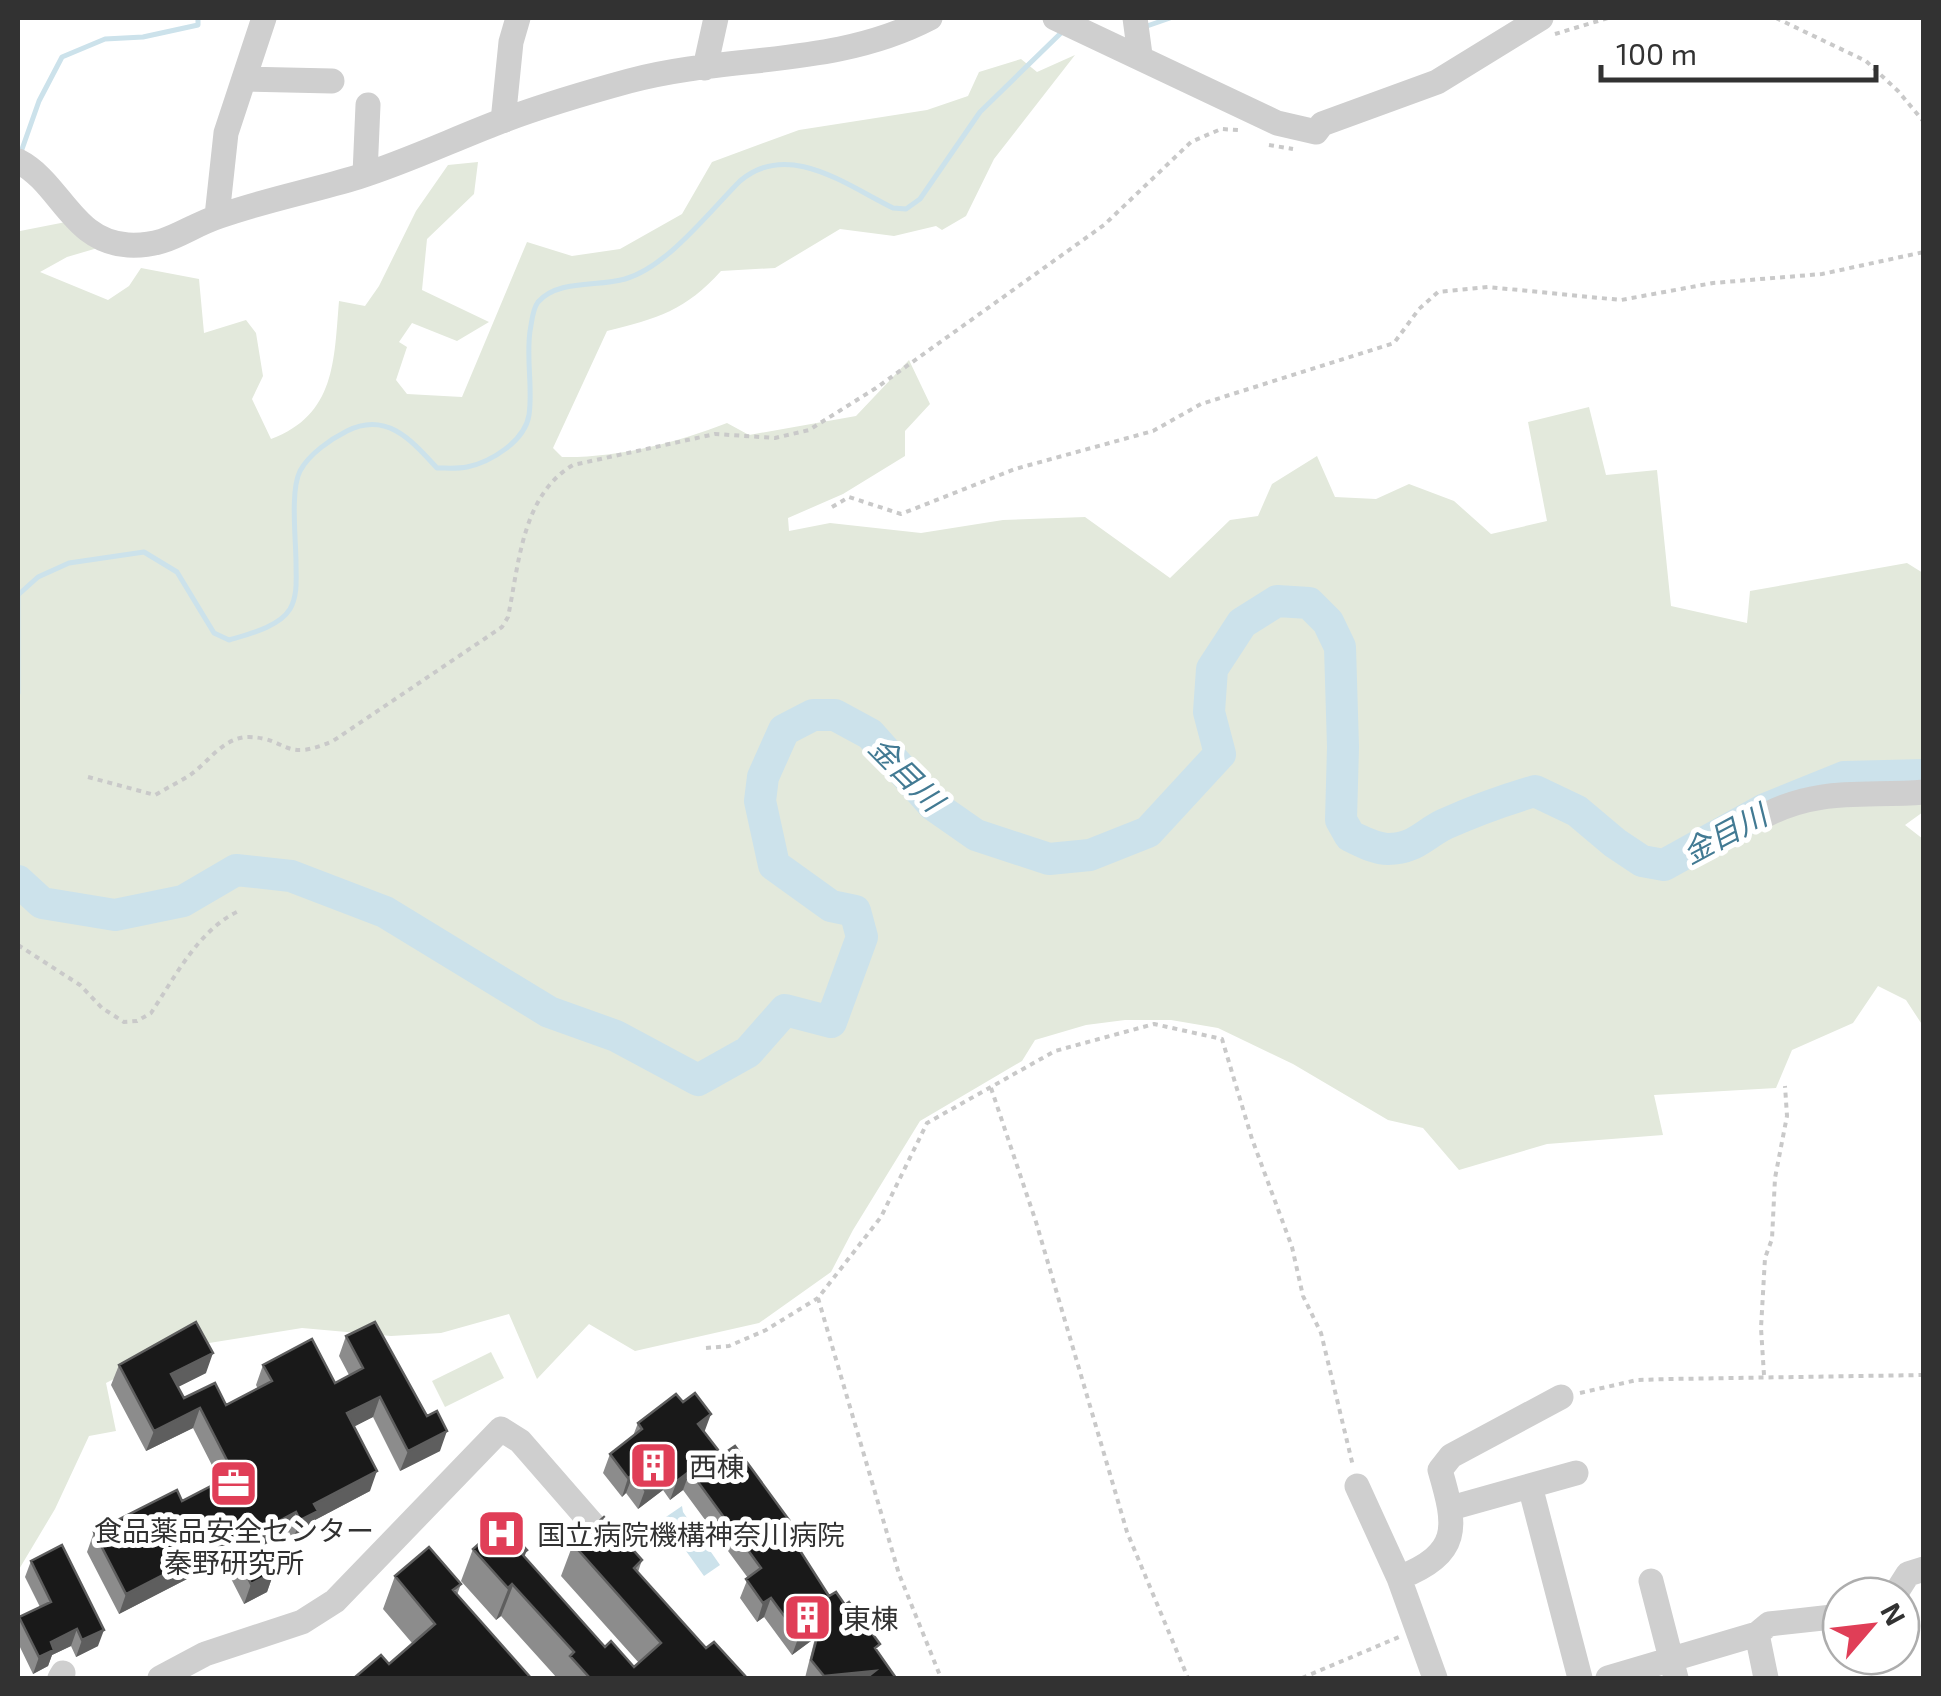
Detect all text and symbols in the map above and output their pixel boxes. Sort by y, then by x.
scale bar [1601,20,1876,82]
text: 100 m [1616,35,1697,71]
water label: 金目川 [862,728,954,820]
water label: 金目川 [1676,795,1775,870]
building icon: 西棟 [628,1440,680,1492]
place label: 西棟 [689,1449,745,1483]
office icon: 食品薬品安全センター 秦野研究所 [208,1457,260,1509]
hospital icon: 国立病院機構神奈川病院 [476,1508,528,1560]
place label: 食品薬品安全センター 秦野研究所 [94,1513,374,1579]
place label: 国立病院機構神奈川病院 [537,1517,845,1551]
north arrow [1821,1576,1921,1676]
building icon: 東棟 [782,1592,834,1644]
text: N [1874,1597,1914,1631]
place label: 東棟 [843,1601,899,1635]

